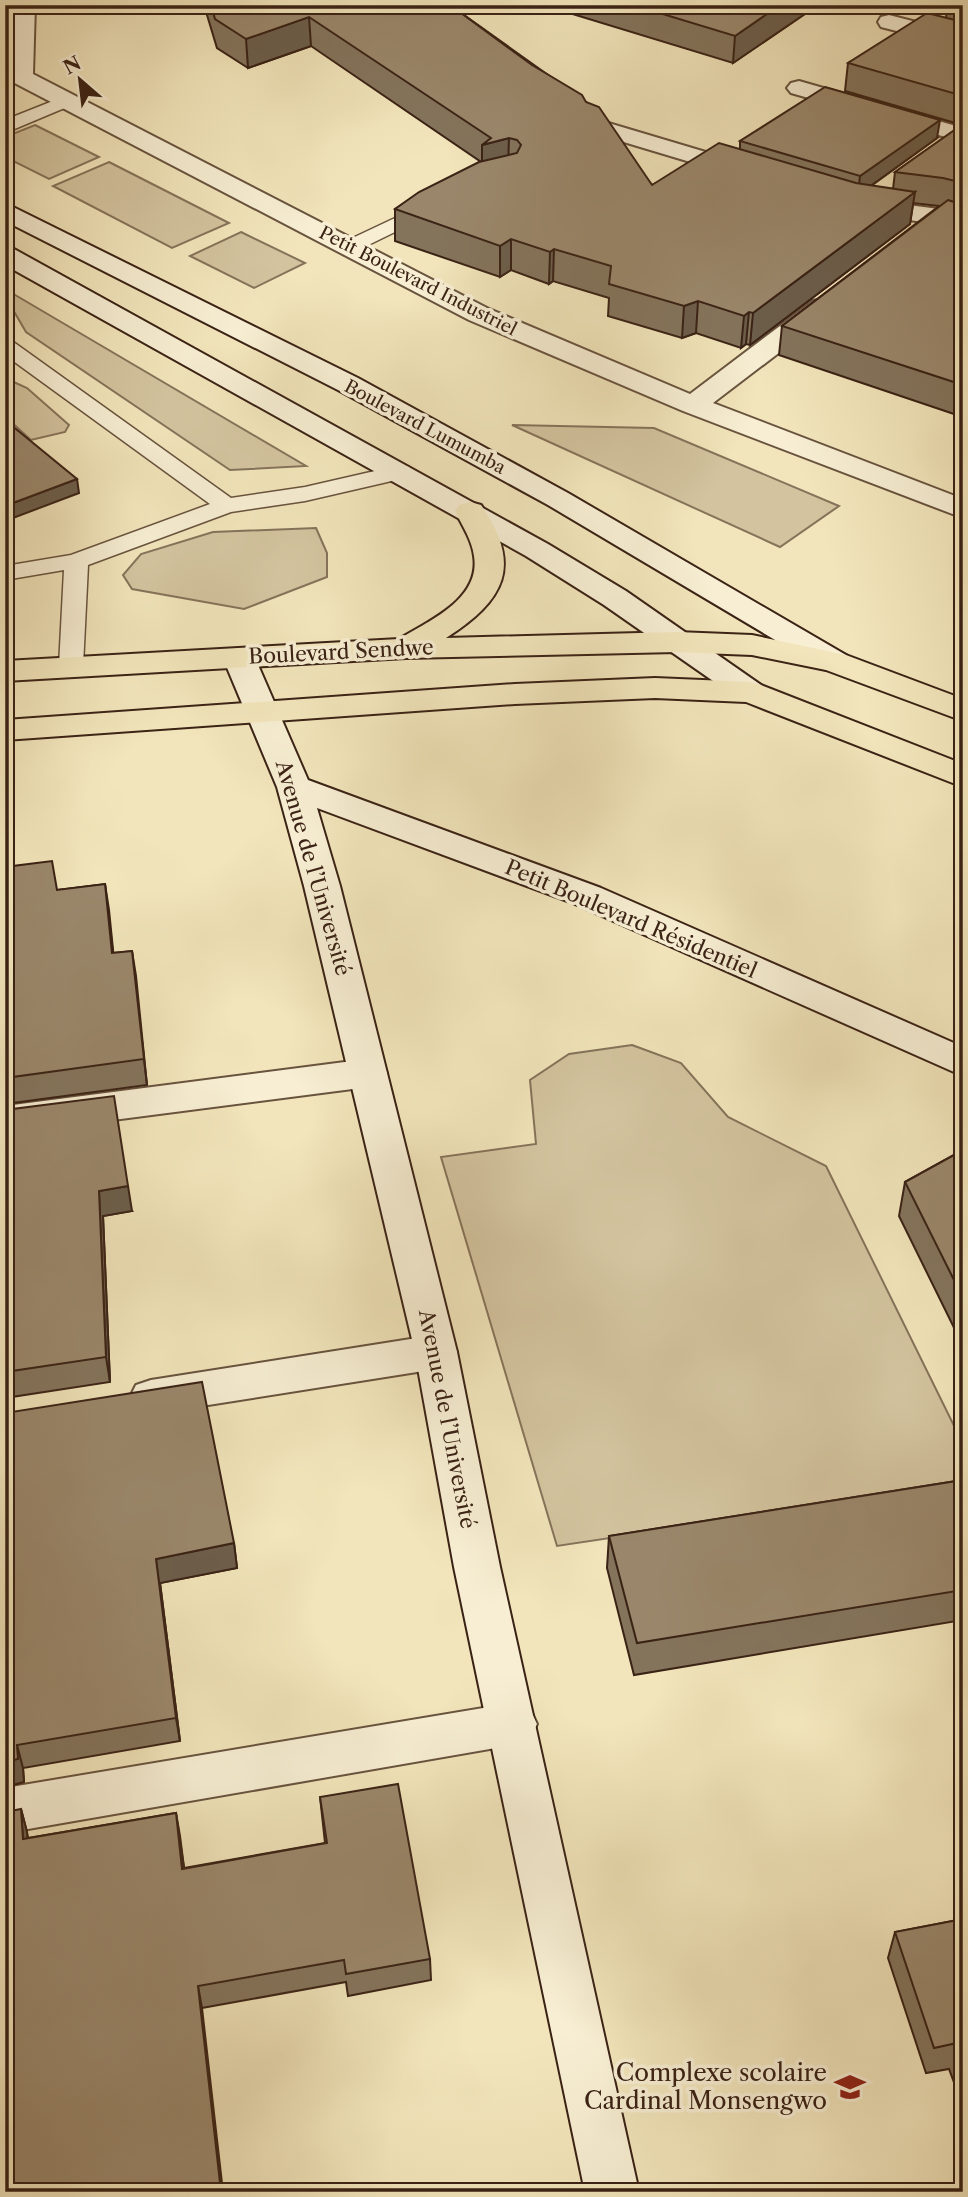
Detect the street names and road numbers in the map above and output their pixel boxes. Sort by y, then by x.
street label: Petit Boulevard Industriel [316,222,520,340]
street label: Boulevard Lumumba [341,375,510,479]
street label: Boulevard Sendwe [248,634,434,669]
street label: Avenue de l’Université [270,756,356,978]
street label: Petit Boulevard Résidentiel [502,854,761,983]
street label: Avenue de l’Université [414,1306,481,1531]

